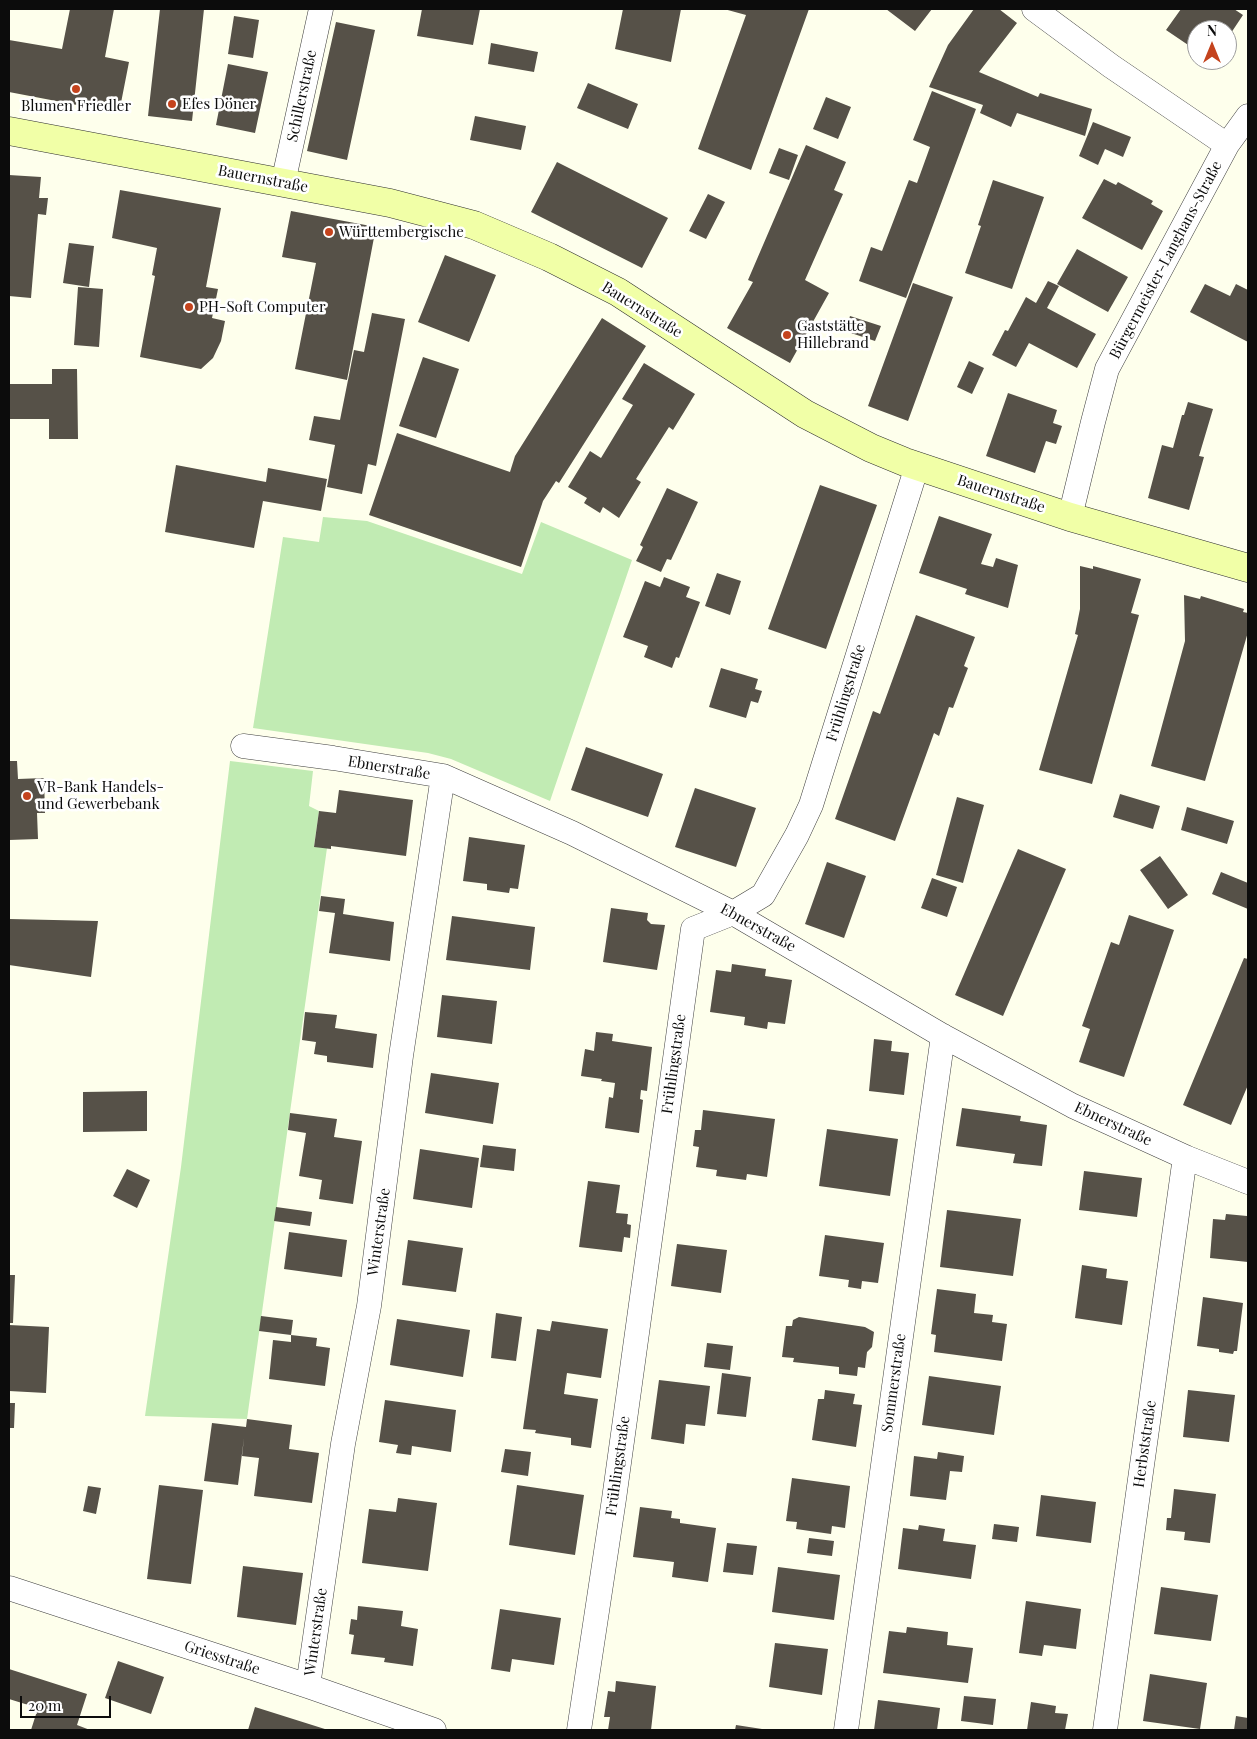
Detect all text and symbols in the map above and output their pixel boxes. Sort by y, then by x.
north arrow [1187,20,1237,70]
text: N [1207,21,1217,40]
street label: Schillerstraße [283,48,321,144]
marker: Blumen Friedler [70,83,82,95]
place label: Efes Döner [182,95,256,113]
place label: Blumen Friedler [21,97,131,115]
marker: Efes Döner [166,98,178,110]
street label: Bürgermeister-Langhans-Straße [1106,158,1226,362]
street label: Bauernstraße [216,161,310,197]
place label: Württembergische [339,223,464,241]
marker: Württembergische [323,226,335,238]
street label: Bauernstraße [599,278,685,342]
place label: PH-Soft Computer [199,298,326,316]
marker: PH-Soft Computer [183,301,195,313]
place label: Gaststätte Hillebrand [797,317,869,352]
marker: Gaststätte Hillebrand [781,329,793,341]
street label: Bauernstraße [955,471,1047,517]
street label: Frühlingstraße [823,642,869,744]
street label: Ebnerstraße [346,753,432,783]
place label: VR-Bank Handels- und Gewerbebank [37,778,164,813]
marker: VR-Bank Handels- und Gewerbebank [21,790,33,802]
street label: Ebnerstraße [717,900,799,956]
street label: Frühlingstraße [658,1013,690,1115]
street label: Ebnerstraße [1071,1098,1155,1150]
street label: Winterstraße [364,1187,394,1277]
street label: Sommerstraße [878,1332,910,1434]
street label: Herbststraße [1130,1399,1160,1489]
street label: Frühlingstraße [602,1415,634,1517]
street label: Winterstraße [301,1587,331,1677]
street label: Griesstraße [182,1637,262,1679]
scale bar [22,1686,114,1718]
text: 20 m [28,1695,61,1715]

